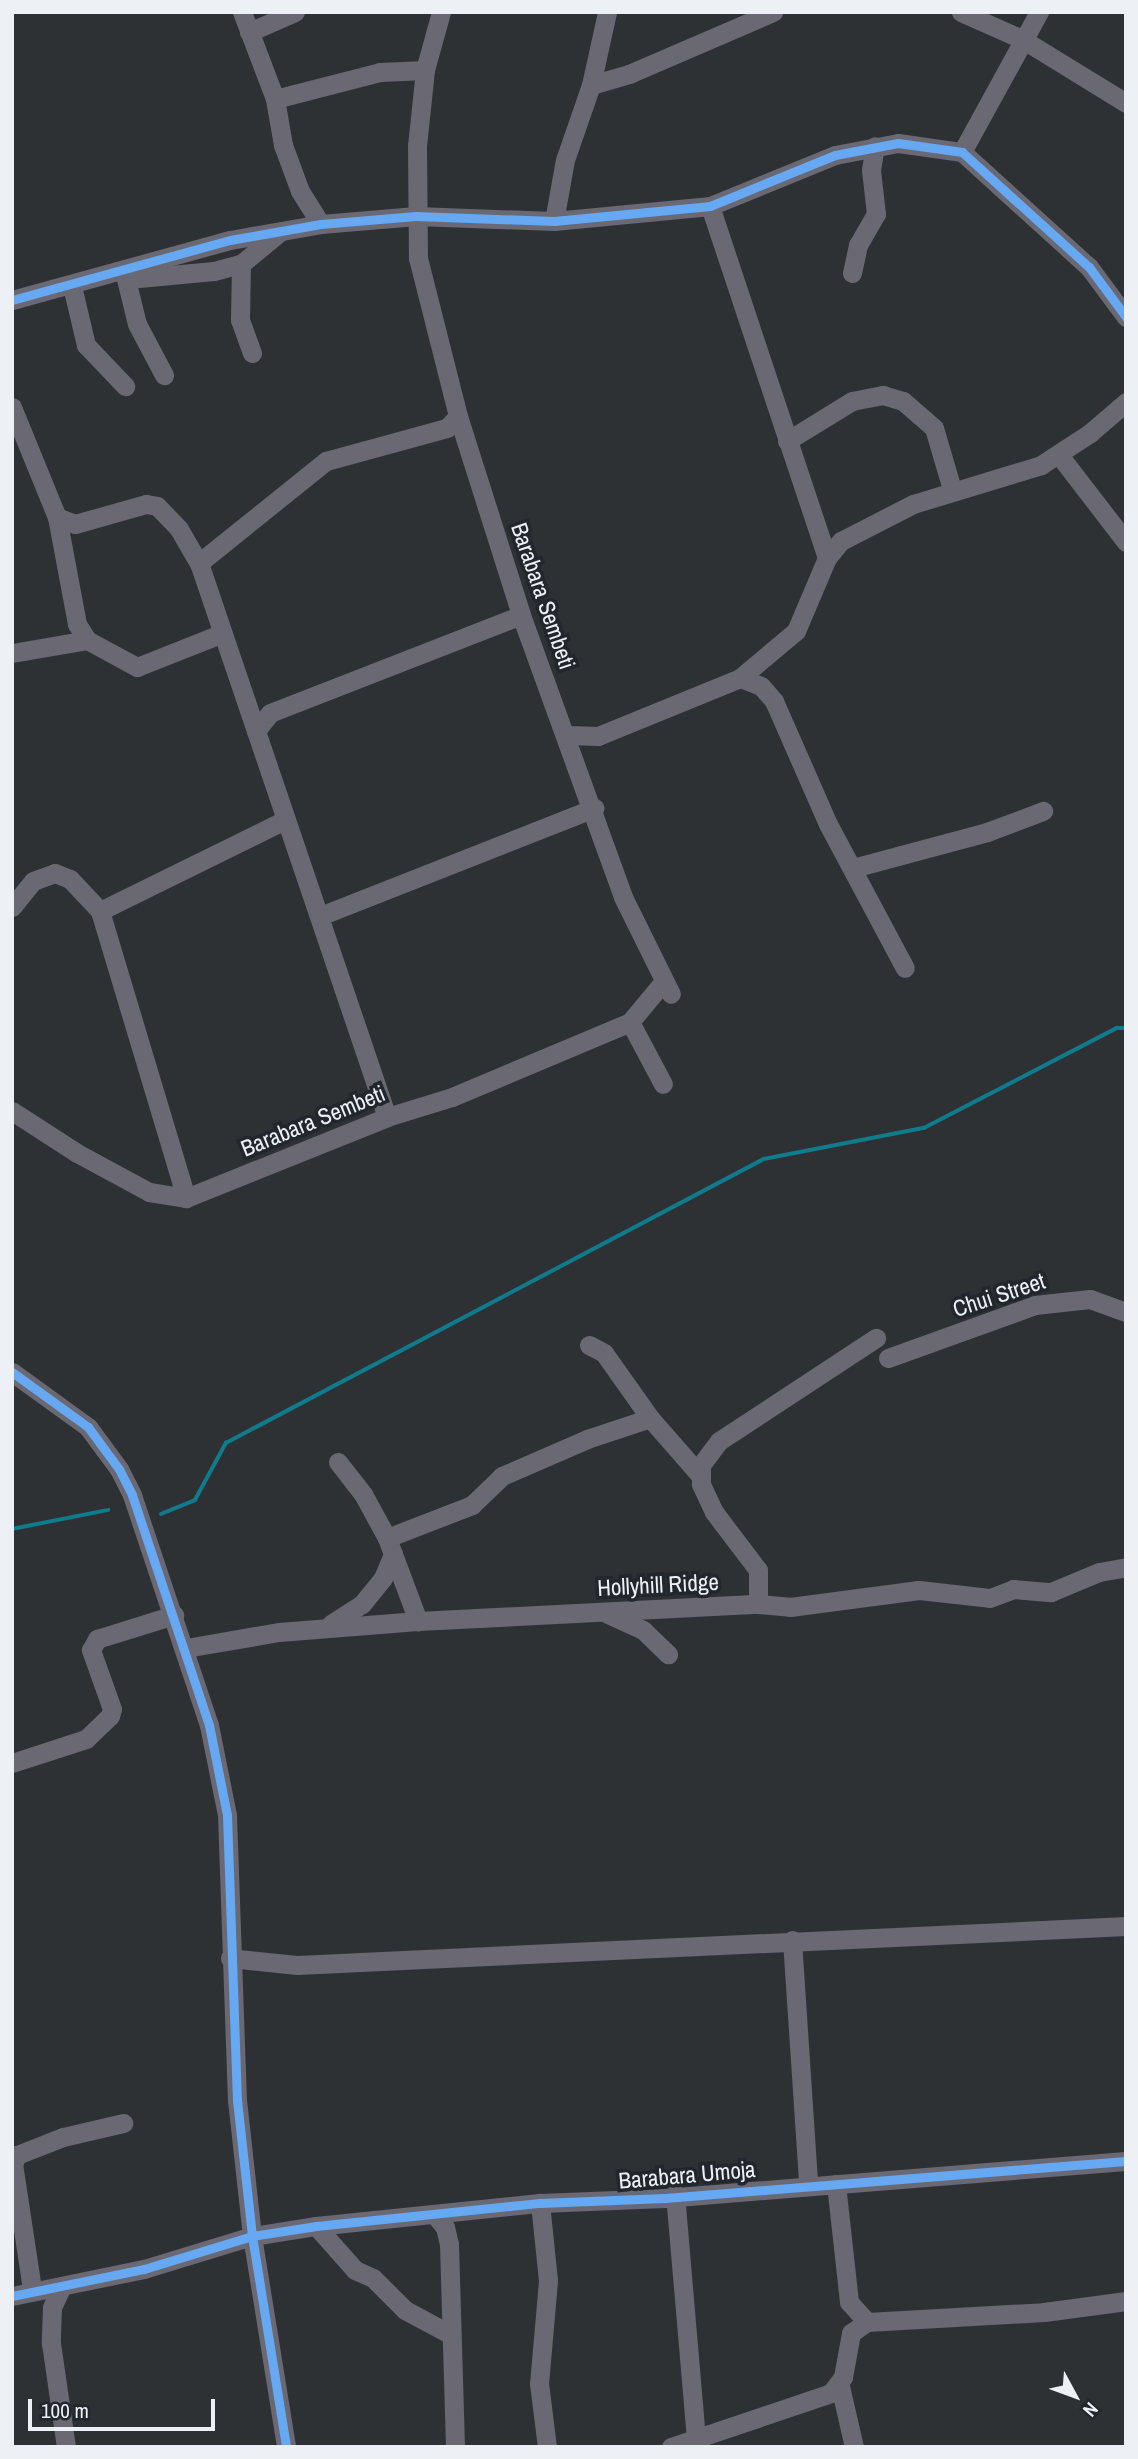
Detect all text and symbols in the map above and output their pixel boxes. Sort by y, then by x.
street label: Barabara Sembeti [505,519,581,673]
street label: Barabara Sembeti [237,1080,389,1162]
street label: Chui Street [949,1267,1049,1323]
street label: Hollyhill Ridge [597,1568,719,1602]
street label: Barabara Umoja [617,2155,757,2195]
north arrow [1040,2361,1110,2431]
scale bar [32,2386,219,2430]
text: 100 m [41,2396,89,2425]
text: N [1077,2397,1104,2423]

